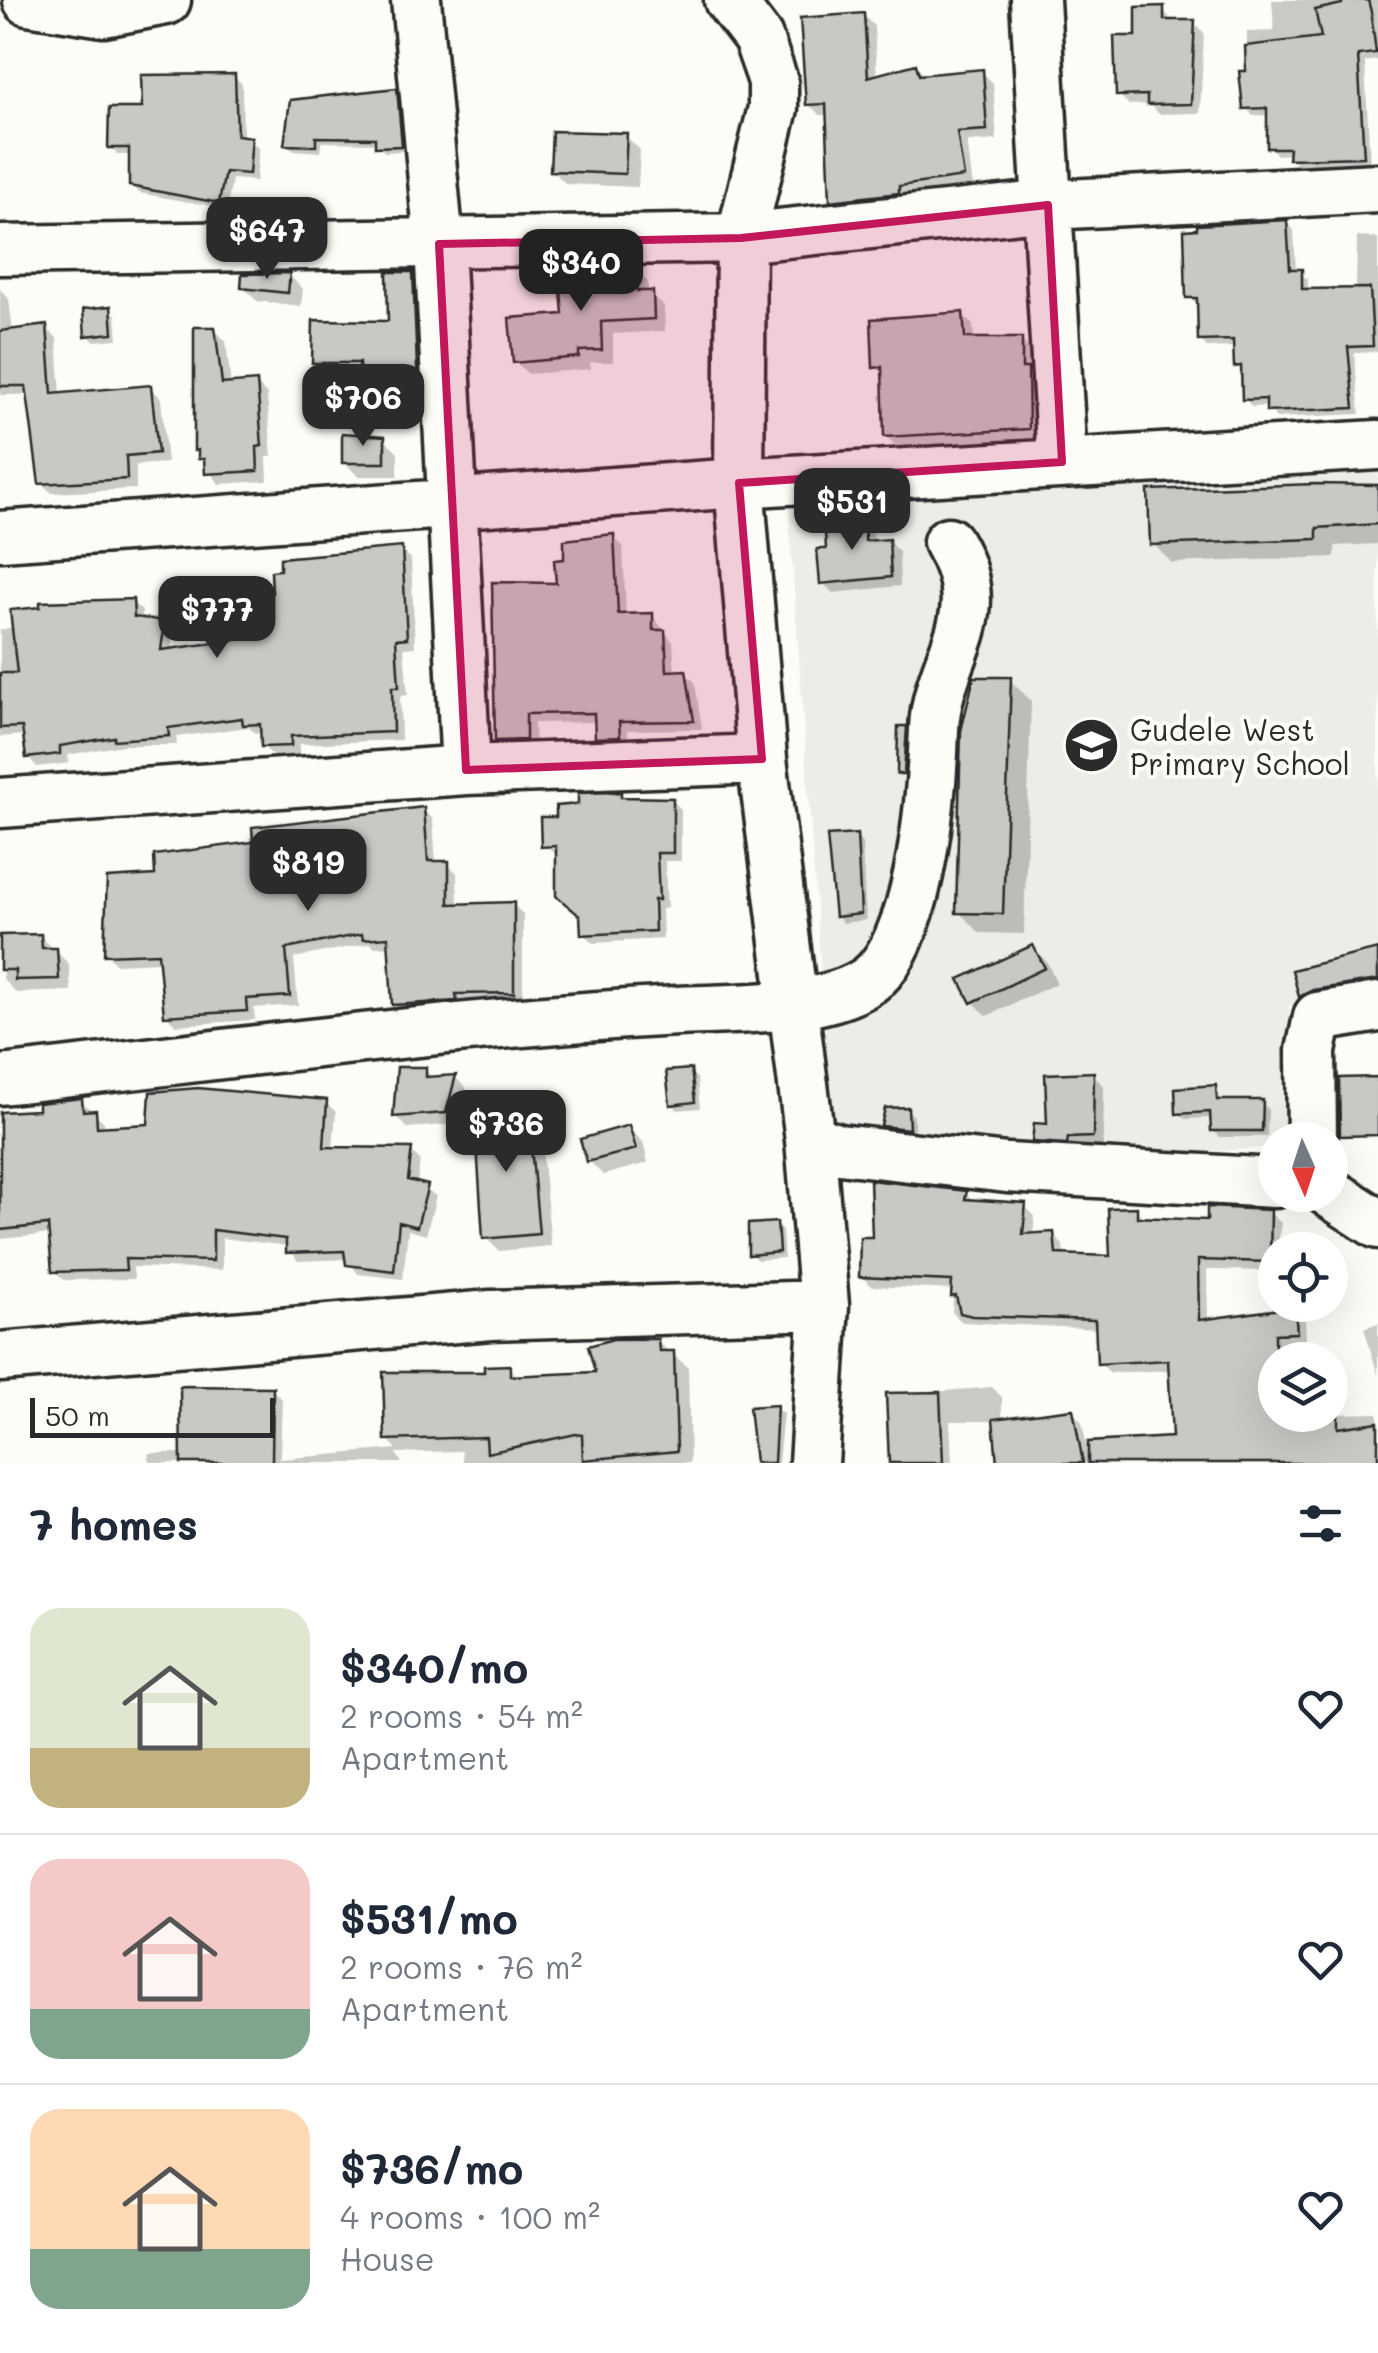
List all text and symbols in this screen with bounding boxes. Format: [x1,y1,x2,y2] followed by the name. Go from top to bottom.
[208,197,326,282] pin: $647
[228,208,306,250] text: $647
[522,229,640,314] pin: $340
[541,240,621,282] text: $340
[304,364,422,449] pin: $706
[324,375,402,417] text: $706
[793,468,911,553] pin: $531
[816,479,888,521] text: $531
[158,576,276,661] pin: $777
[180,587,254,629] text: $777
[1130,709,1350,783] place label: Gudele West Primary School
[1061,716,1121,776] school or university icon: Gudele West Primary School
[249,829,367,914] pin: $819
[271,840,345,882] text: $819
[447,1090,565,1175] pin: $736
[468,1101,544,1143] text: $736
[1258,1122,1348,1212] north arrow
[1258,1122,1348,1432] map controls
[1258,1232,1348,1322] button: locate
[1258,1342,1348,1432] button: layers
[30,1393,275,1438] scale bar
[45,1397,110,1433] text: 50 m
[30,1496,198,1551] text: 7 homes
[1293,1496,1348,1551] icon: filters
[340,1639,528,1694] text: $340/mo
[110,1648,230,1768] icon: home
[1293,1681,1348,1736] icon: heart
[340,1694,583,1736] text: 2 rooms · 54 m²
[340,1736,509,1778] text: Apartment
[340,1890,518,1945] text: $531/mo
[110,1899,230,2019] icon: home
[1293,1932,1348,1987] icon: heart
[340,1945,583,1987] text: 2 rooms · 76 m²
[340,1987,509,2029] text: Apartment
[340,2140,523,2195] text: $736/mo
[110,2149,230,2269] icon: home
[1293,2182,1348,2237] icon: heart
[340,2195,600,2237] text: 4 rooms · 100 m²
[340,2237,435,2279] text: House

